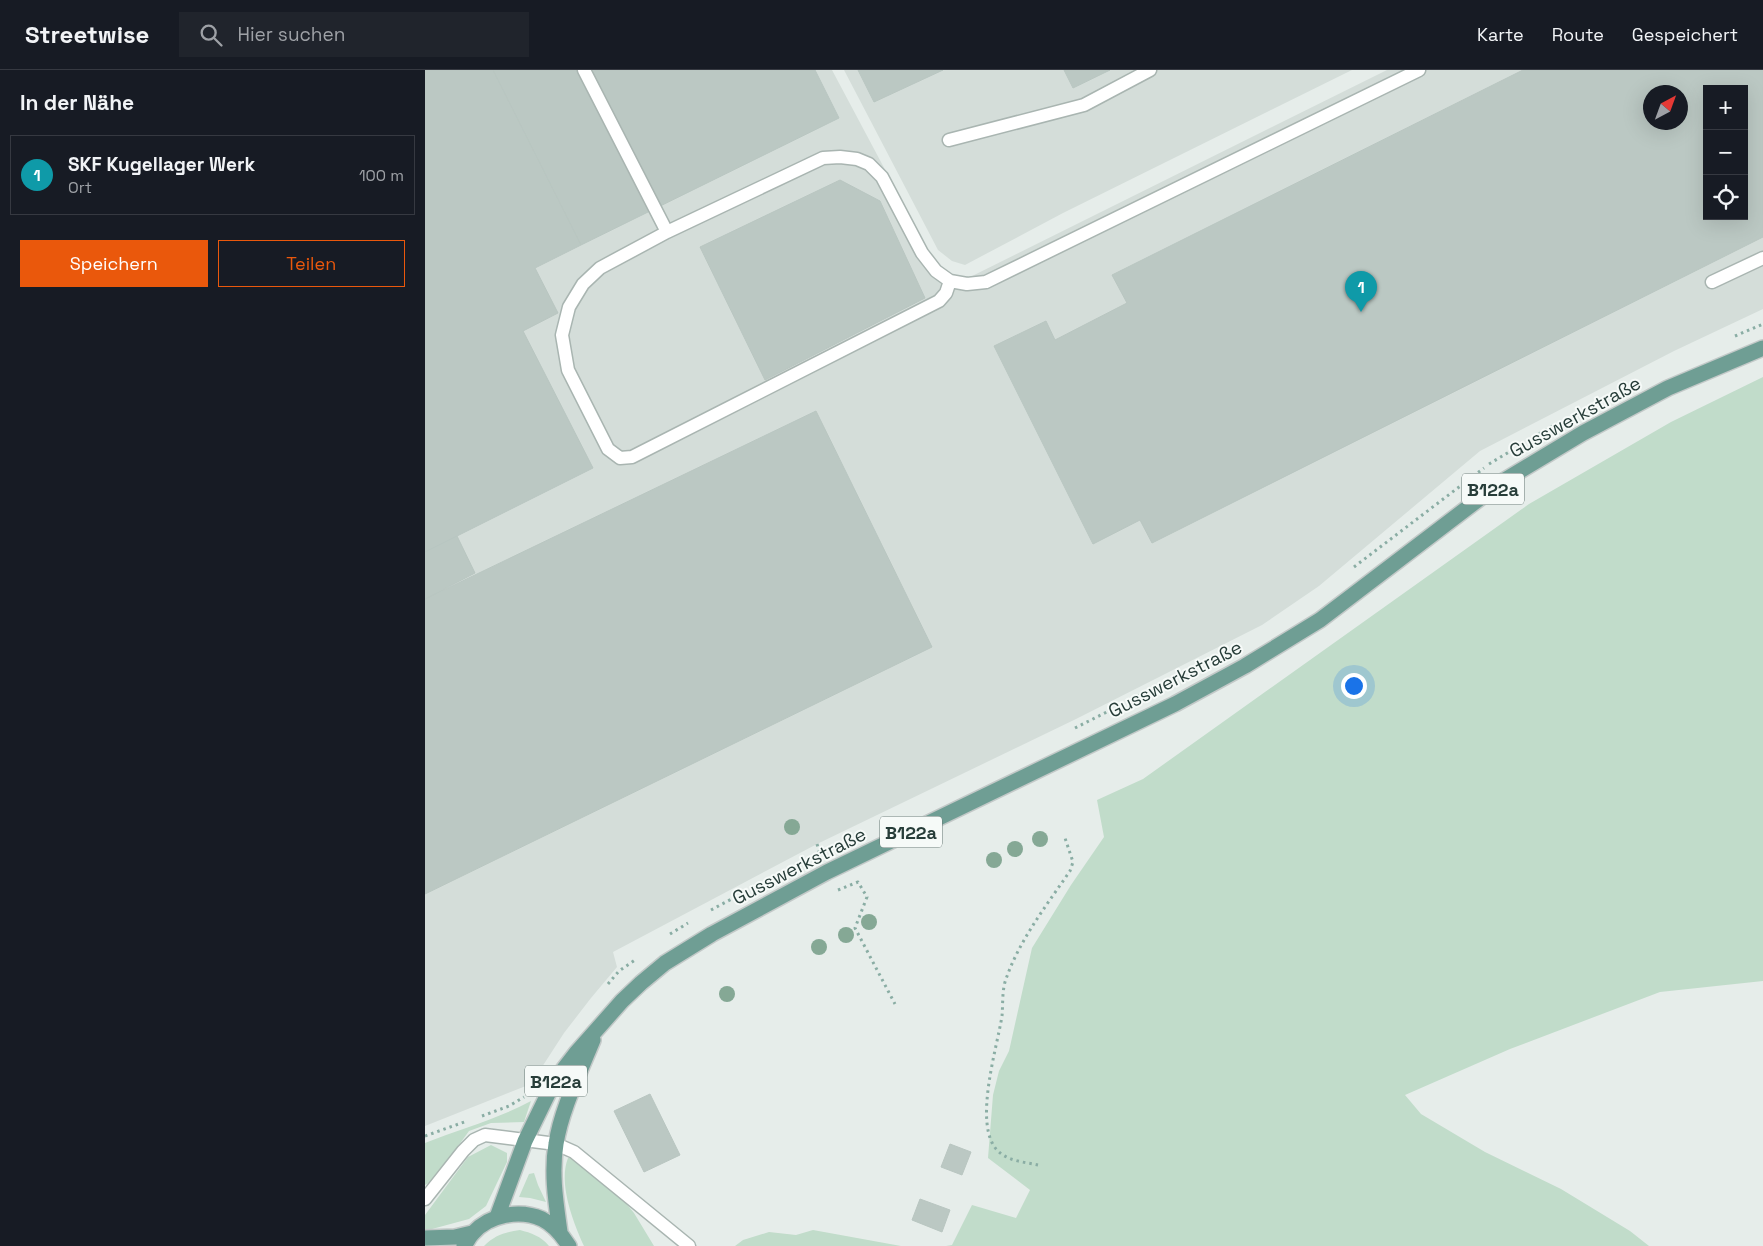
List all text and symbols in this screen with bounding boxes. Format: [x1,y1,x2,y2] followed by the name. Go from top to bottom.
[179,12,529,57] search box
[25,19,149,50] text: Streetwise
[197,21,225,49] icon: search
[237,22,345,47] text: Hier suchen
[1477,23,1524,46] text: Karte
[1552,23,1604,46] text: Route
[1632,23,1738,46] text: Gespeichert
[1643,85,1688,130] north arrow
[1703,85,1748,220] map controls
[1703,85,1748,130] button: +
[20,89,134,116] text: In der Nähe
[1703,130,1748,175] button: −
[68,152,255,177] text: SKF Kugellager Werk
[33,165,41,186] text: 1
[359,165,404,186] text: 100 m
[1703,175,1748,220] button: locate
[68,177,92,198] text: Ort
[20,240,208,287] button: Speichern
[218,240,405,287] button: Teilen
[1345,271,1377,312] pin: 1
[1505,370,1645,464] street label: Gusswerkstraße
[1462,474,1524,504] road number: B122a
[1104,635,1246,723] street label: Gusswerkstraße
[1341,673,1367,699] your location
[880,816,942,848] road number: B122a
[728,822,870,910] street label: Gusswerkstraße
[525,1066,587,1096] road number: B122a

